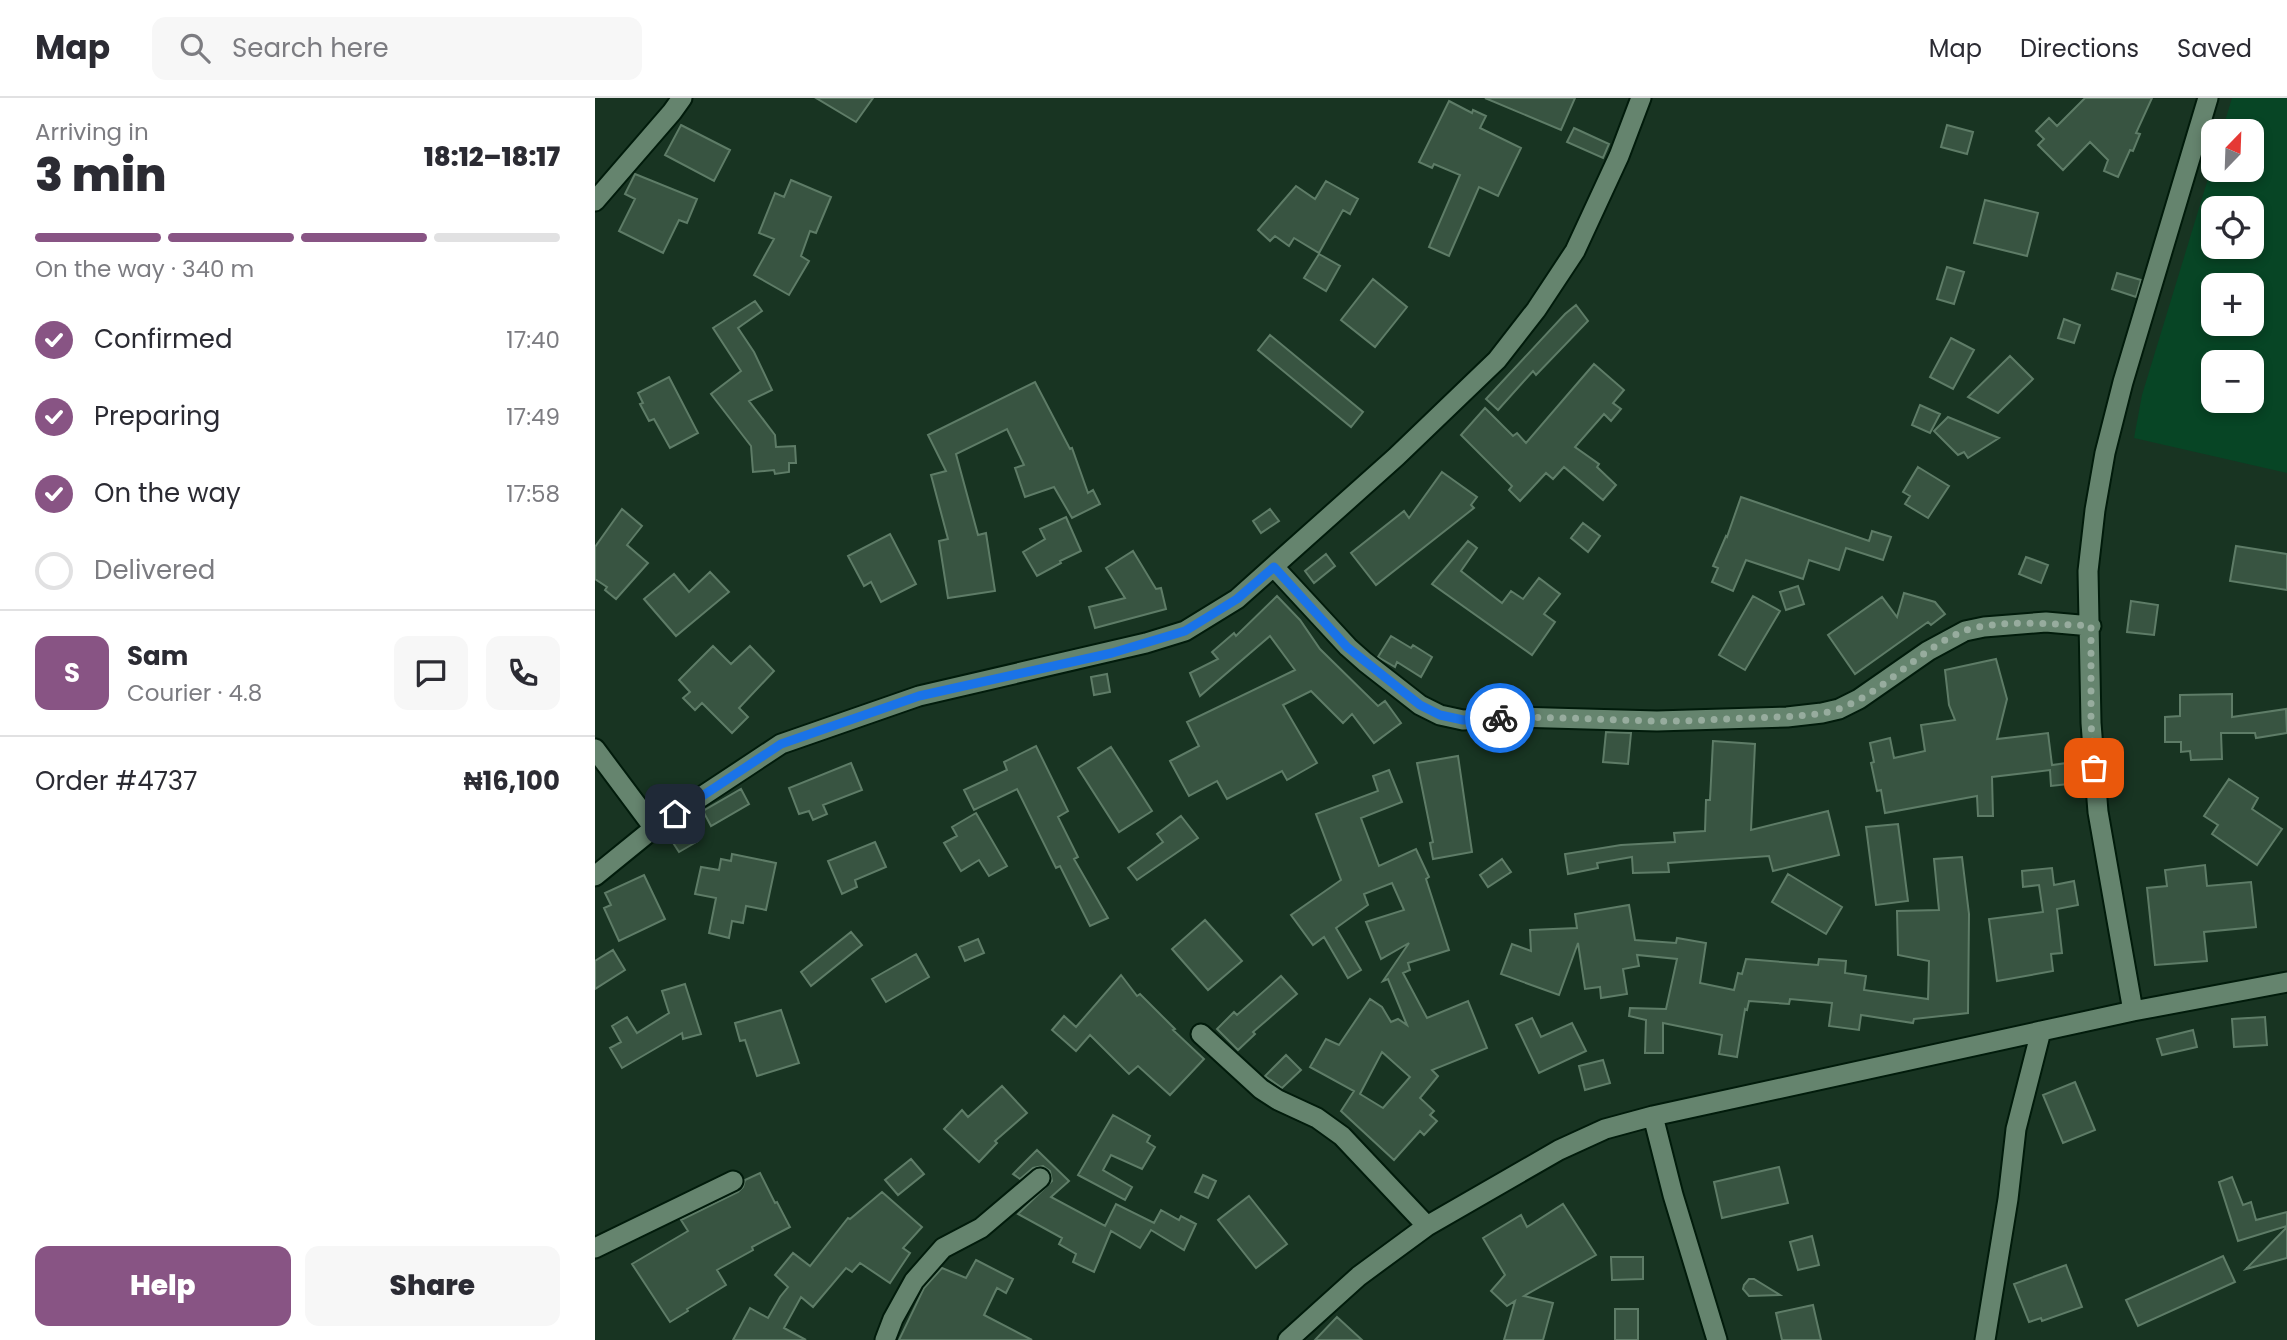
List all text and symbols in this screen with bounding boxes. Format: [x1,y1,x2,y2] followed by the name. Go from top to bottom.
[152,17,642,80] search box
[35,24,110,71] text: Map
[176,29,214,67] icon: search
[232,30,389,66] text: Search here
[1929,32,1982,65] text: Map
[2020,32,2139,65] text: Directions
[2177,32,2252,65] text: Saved
[35,116,149,148] text: Arriving in
[2201,119,2265,182] north arrow
[2201,119,2264,413] map controls
[424,139,560,175] text: 18:12–18:17
[35,143,167,207] text: 3 min
[2201,196,2264,259] button: locate
[35,253,254,285] text: On the way · 340 m
[2201,273,2264,336] button: +
[35,321,73,359] icon: check
[94,321,232,357] text: Confirmed
[506,324,560,356] text: 17:40
[2201,350,2264,413] button: −
[35,398,73,436] icon: check
[94,398,220,434] text: Preparing
[506,401,560,433] text: 17:49
[35,475,73,513] icon: check
[94,475,241,511] text: On the way
[506,478,560,510] text: 17:58
[94,552,215,588] text: Delivered
[394,636,468,710] button: chat
[486,636,560,710] button: phone
[127,638,188,674] text: Sam
[64,655,80,691] text: S
[127,677,262,709] text: Courier · 4.8
[1465,683,1535,753] courier
[1481,699,1519,737] icon: bike
[2064,738,2124,798] pin
[2075,749,2113,787] icon: bag
[35,763,197,799] text: Order #4737
[464,763,560,799] text: ₦16,100
[645,784,705,844] pin
[656,795,694,833] icon: home
[35,1246,291,1326] button: Help
[305,1246,560,1326] button: Share

